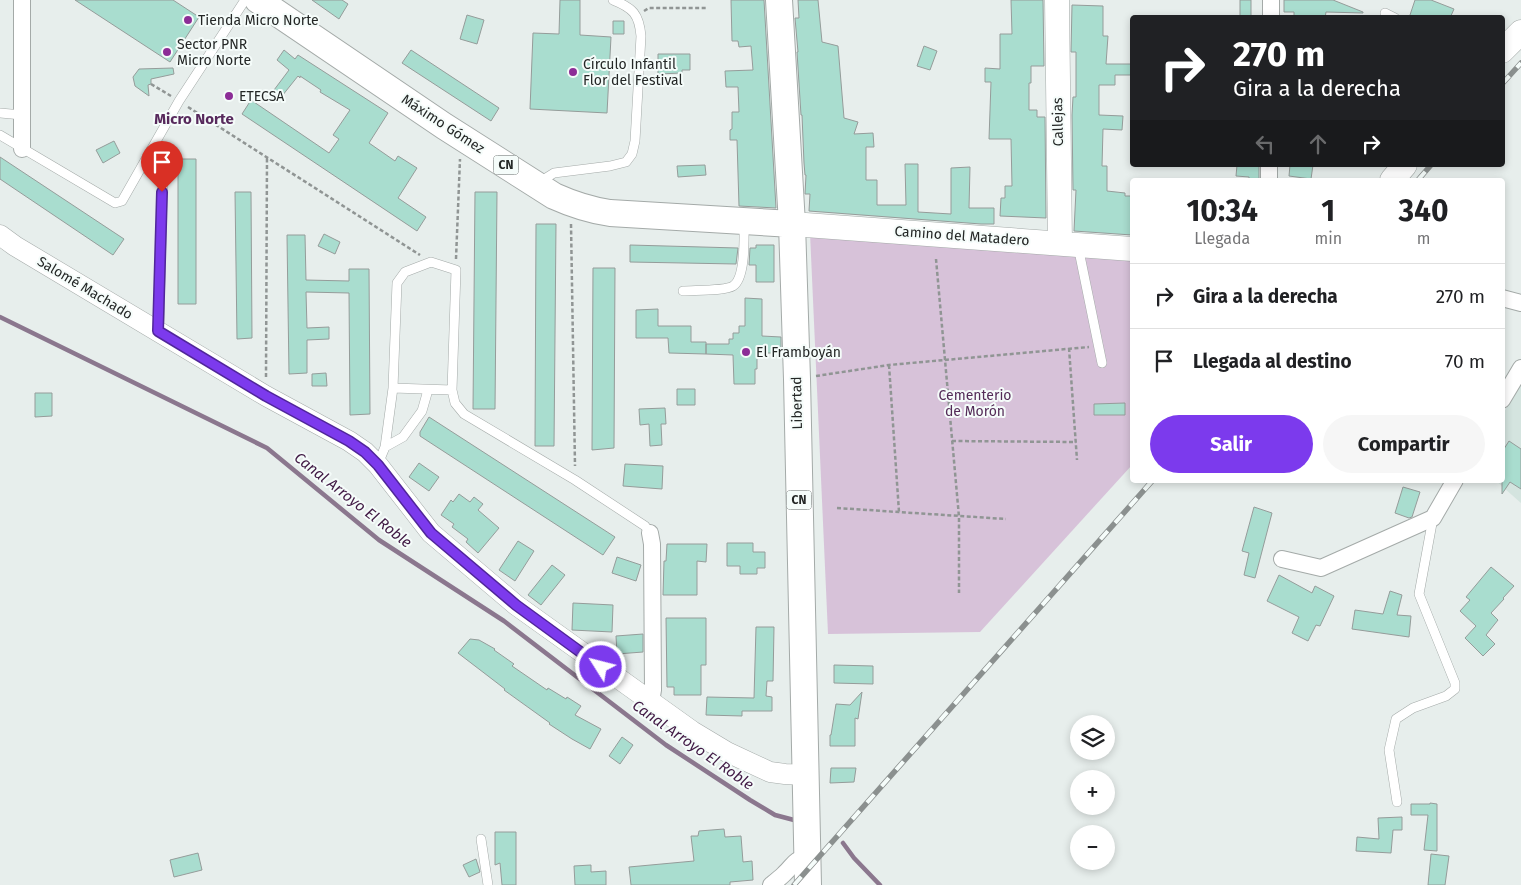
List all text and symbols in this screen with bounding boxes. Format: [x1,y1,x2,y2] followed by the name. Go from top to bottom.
[198,12,319,29] place label: Tienda Micro Norte
[182,14,194,26] marker: Tienda Micro Norte
[1233,33,1325,75] text: 270 m
[1150,35,1215,100] icon: right
[177,36,251,69] place label: Sector PNR Micro Norte
[161,46,173,58] marker: Sector PNR Micro Norte
[583,56,683,89] place label: Círculo Infantil Flor del Festival
[567,66,579,78] marker: Círculo Infantil Flor del Festival
[1233,75,1401,102] text: Gira a la derecha
[239,88,284,105] place label: ETECSA
[223,90,235,102] marker: ETECSA
[398,91,488,157] street label: Máximo Gómez
[1049,97,1067,147] street label: Callejas
[154,110,234,128] district label: Micro Norte
[1251,130,1279,158] icon: left
[1304,130,1332,158] icon: ahead
[1357,130,1385,158] icon: right
[141,141,183,192] pin
[148,148,176,176] icon: arrive
[494,156,518,174] road number: CN
[1186,193,1258,229] text: 10:34
[1321,193,1335,229] text: 1
[1399,193,1449,229] text: 340
[894,223,1030,249] street label: Camino del Matadero
[1194,229,1250,248] text: Llegada
[1314,229,1342,248] text: min
[1417,229,1430,248] text: m
[34,253,136,323] street label: Salomé Machado
[1150,282,1178,310] icon: right
[1193,285,1338,308] text: Gira a la derecha
[1436,285,1485,308] text: 270 m
[756,344,841,361] place label: El Framboyán
[740,346,752,358] marker: El Framboyán
[1150,347,1178,375] icon: arrive
[1193,350,1352,373] text: Llegada al destino
[1445,350,1485,373] text: 70 m
[788,376,806,430] street label: Libertad
[938,387,1012,420] park label: Cementerio de Morón
[1150,415,1313,473] button: Salir
[1323,415,1485,473] button: Compartir
[291,449,415,552] water label: Canal Arroyo El Roble
[786,490,812,510] road number: CN
[574,640,626,692] position arrow
[629,696,757,794] water label: Canal Arroyo El Roble
[1070,715,1115,870] map controls
[1070,715,1115,760] button: layers
[1070,770,1115,815] button: +
[1070,825,1115,870] button: −

